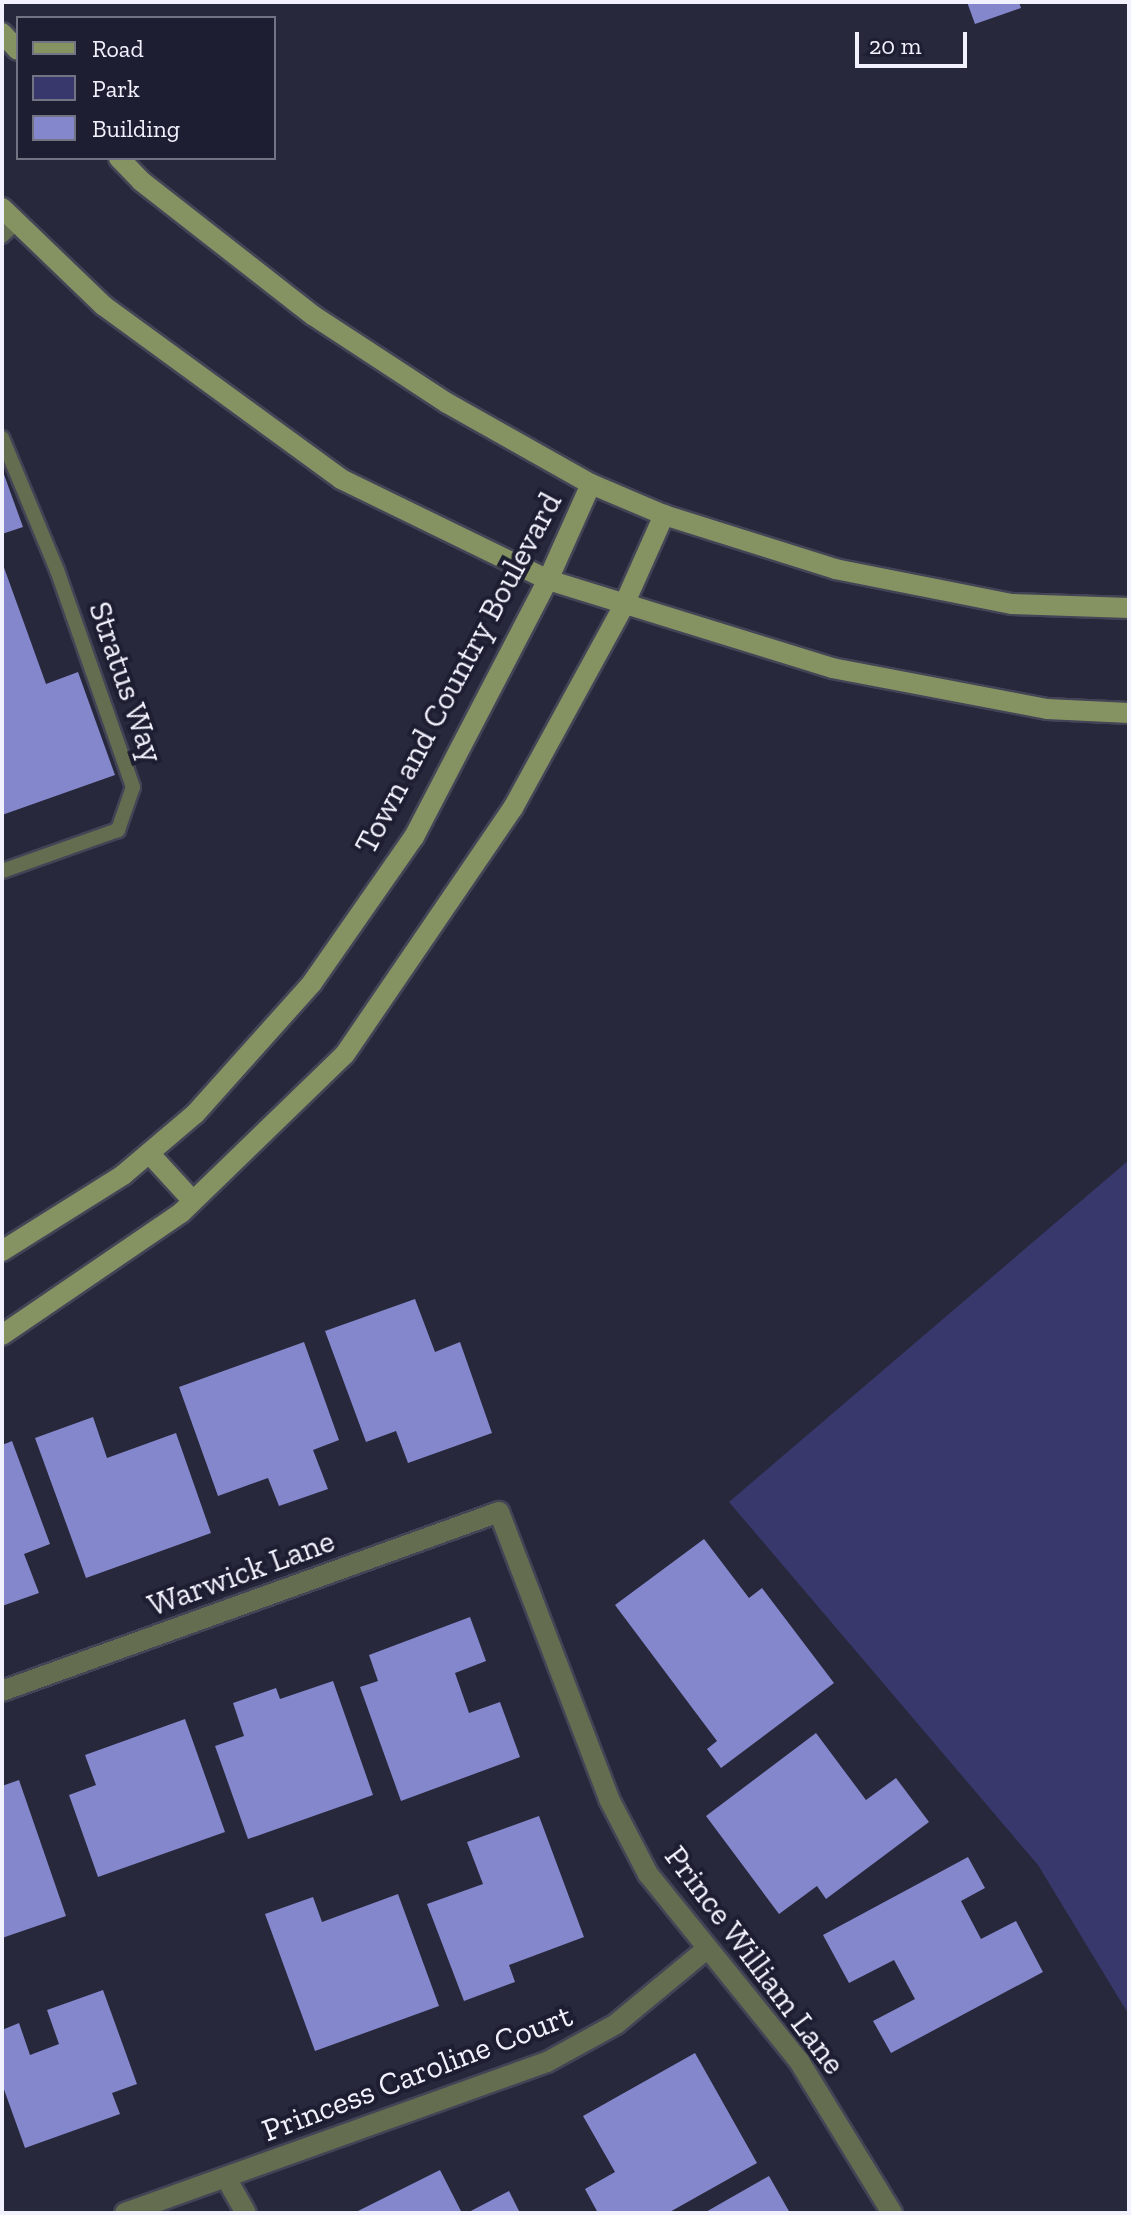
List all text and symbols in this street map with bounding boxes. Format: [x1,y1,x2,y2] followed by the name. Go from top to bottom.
[16,16,276,160] legend
[859,16,971,66] scale bar
[869,31,921,60] text: 20 m
[92,34,144,63] text: Road
[92,74,140,103] text: Park
[92,114,180,143] text: Building
[346,485,570,861] street label: Town and Country Boulevard
[80,596,172,768] street label: Stratus Way
[142,1521,340,1625] street label: Warwick Lane
[656,1838,854,2082] street label: Prince William Lane
[257,1996,577,2150] street label: Princess Caroline Court

